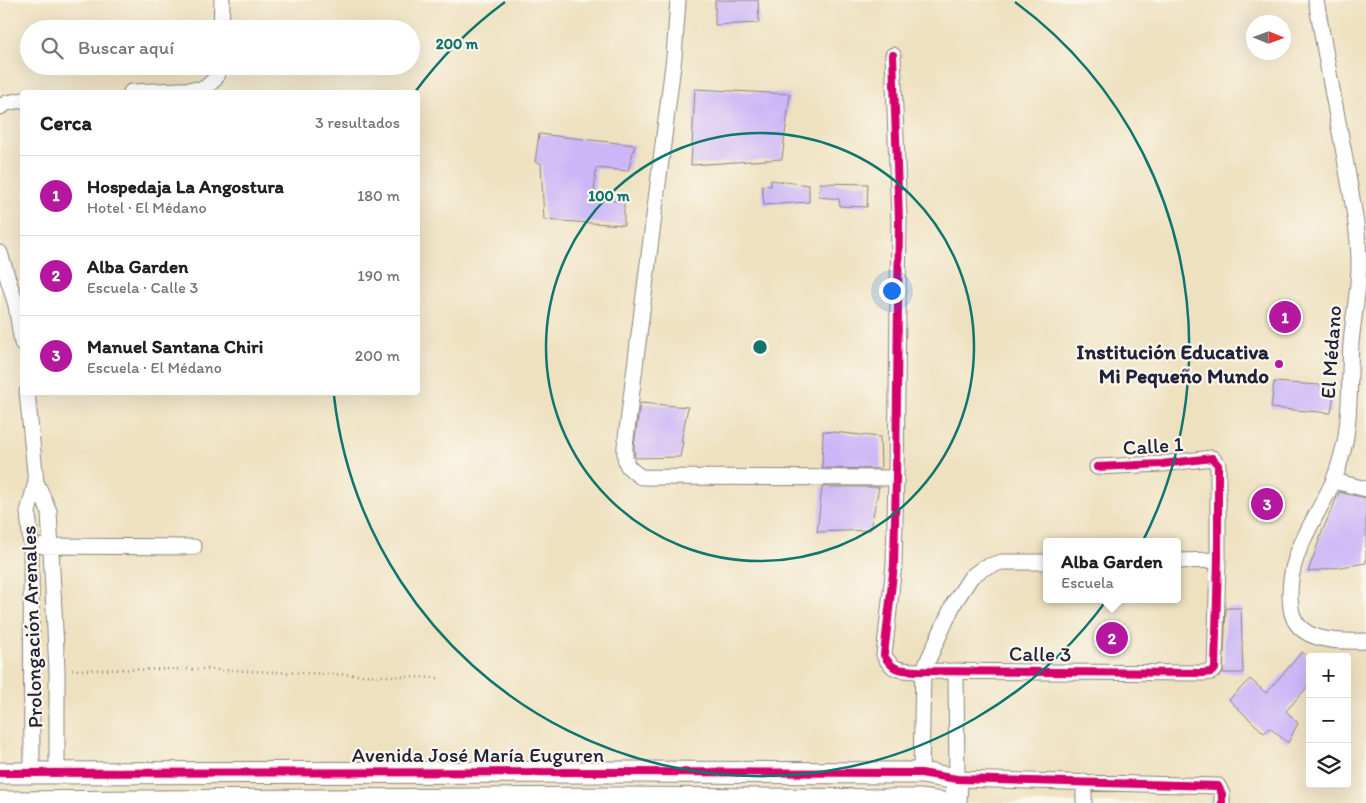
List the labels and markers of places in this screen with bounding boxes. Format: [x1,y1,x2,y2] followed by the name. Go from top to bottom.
[1269,298,1301,336] pin: 1
[751,338,769,356] centre of rings
[1077,339,1270,389] place label: Institución Educativa Mi Pequeño Mundo
[1273,358,1285,370] marker: Institución Educativa Mi Pequeño Mundo
[1251,485,1283,523] pin: 3
[1096,619,1128,657] pin: 2

